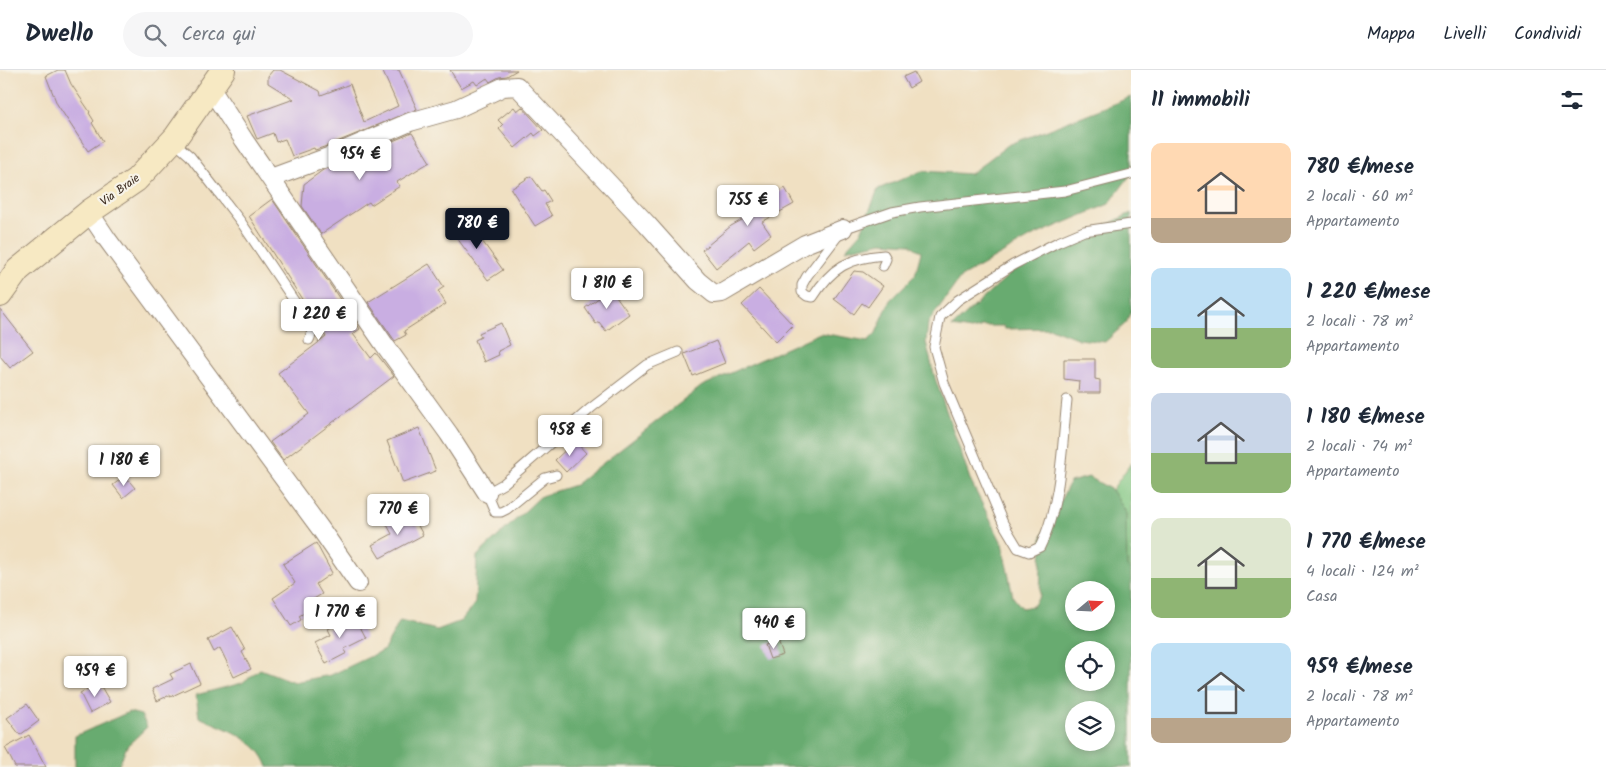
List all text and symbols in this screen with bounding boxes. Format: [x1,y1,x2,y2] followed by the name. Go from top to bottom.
[123,12,473,57] search box
[25,15,93,54] text: Dwello
[181,20,255,50] text: Cerca qui
[1367,20,1415,49] text: Mappa
[1443,20,1486,49] text: Livelli
[1514,20,1581,49] text: Condividi
[141,21,169,49] icon: search
[1151,84,1250,117] text: 11 immobili
[1558,86,1586,114] icon: filters
[325,138,395,181] pin: 954 €
[339,142,381,167] text: 954 €
[1306,151,1414,184] text: 780 €/mese
[1191,163,1251,223] icon: home
[96,169,144,211] street label: Via Braie
[713,184,783,227] pin: 755 €
[1306,184,1413,209] text: 2 locali · 60 m²
[728,188,768,213] text: 755 €
[442,208,512,250] pin: 780 €
[1306,209,1399,234] text: Appartamento
[456,211,498,236] text: 780 €
[561,268,653,310] pin: 1 810 €
[582,271,632,296] text: 1 810 €
[1306,276,1431,309] text: 1 220 €/mese
[1191,288,1251,348] icon: home
[273,298,365,341] pin: 1 220 €
[292,302,346,327] text: 1 220 €
[1306,309,1413,334] text: 2 locali · 78 m²
[1306,334,1399,359] text: Appartamento
[1306,401,1425,434] text: 1 180 €/mese
[1191,413,1251,473] icon: home
[535,414,605,457] pin: 958 €
[549,418,591,443] text: 958 €
[1306,434,1412,459] text: 2 locali · 74 m²
[78,444,170,487] pin: 1 180 €
[99,448,149,473] text: 1 180 €
[1306,459,1399,484] text: Appartamento
[363,494,433,536] pin: 770 €
[378,497,418,522] text: 770 €
[1306,526,1426,559] text: 1 770 €/mese
[1191,538,1251,598] icon: home
[1306,559,1419,584] text: 4 locali · 124 m²
[1065,581,1115,631] north arrow
[1065,581,1115,751] map controls
[1306,584,1337,609] text: Casa
[294,596,386,639] pin: 1 770 €
[315,600,365,625] text: 1 770 €
[739,608,809,650] pin: 940 €
[753,611,795,636] text: 940 €
[1065,641,1115,691] button: locate
[1306,651,1413,684] text: 959 €/mese
[60,656,130,698] pin: 959 €
[75,659,115,684] text: 959 €
[1191,663,1251,723] icon: home
[1306,684,1413,709] text: 2 locali · 78 m²
[1065,701,1115,751] button: layers
[1306,709,1399,734] text: Appartamento

